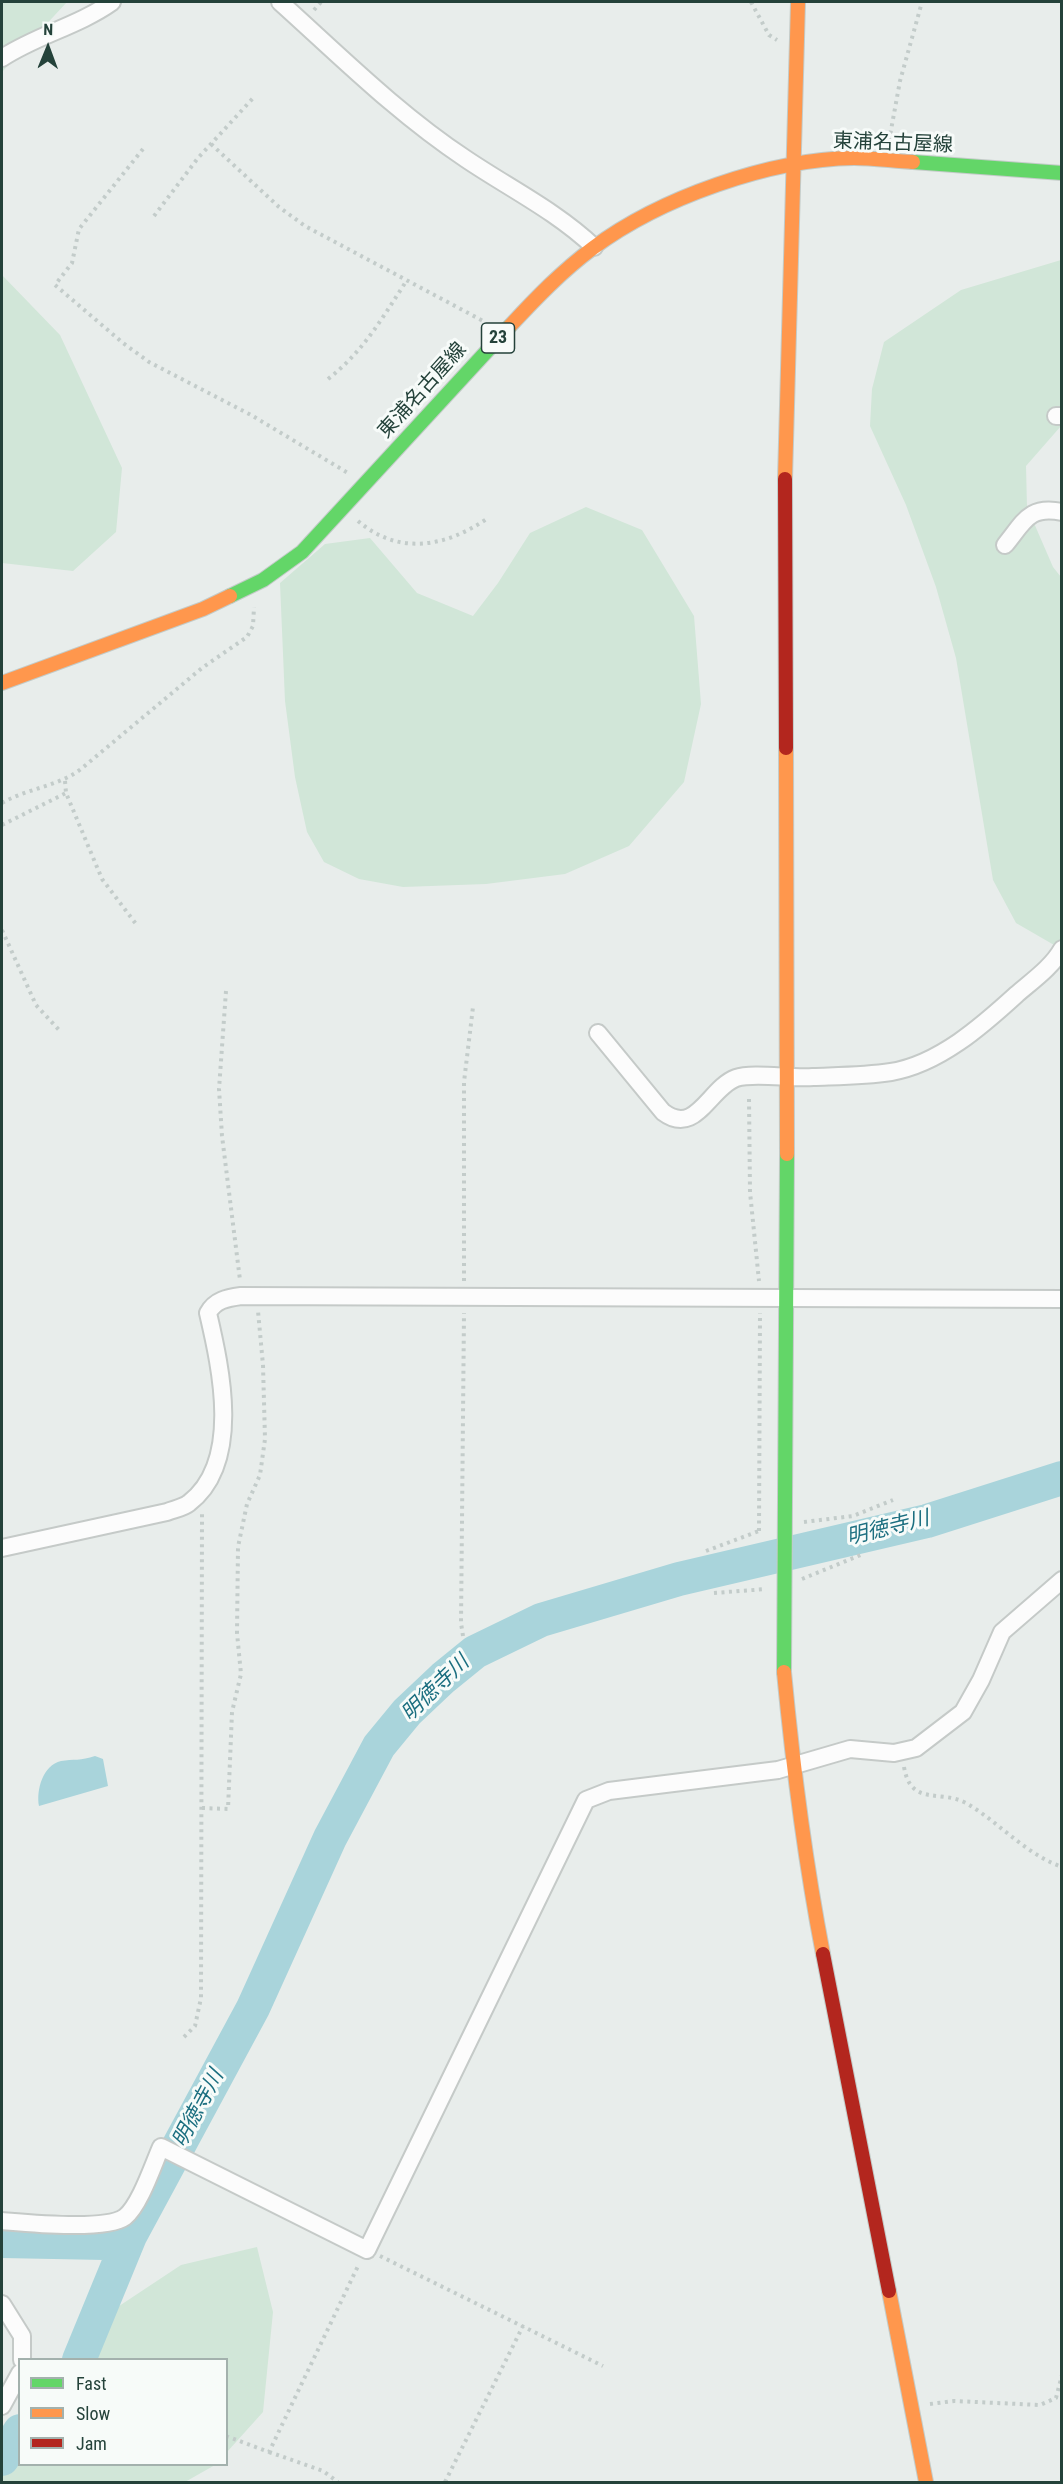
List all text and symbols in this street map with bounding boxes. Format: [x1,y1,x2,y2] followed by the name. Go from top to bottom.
[18,18,78,78] north arrow
[43,20,53,39] text: N
[833,130,953,158] street label: 東浦名古屋線
[482,323,514,353] road number: 23
[374,338,472,444] street label: 東浦名古屋線
[844,1507,932,1551] water label: 明徳寺川
[397,1651,475,1727] water label: 明徳寺川
[168,2066,230,2152] water label: 明徳寺川
[18,2358,228,2466] legend
[76,2373,107,2394] text: Fast
[76,2403,110,2424] text: Slow
[76,2433,107,2454] text: Jam

